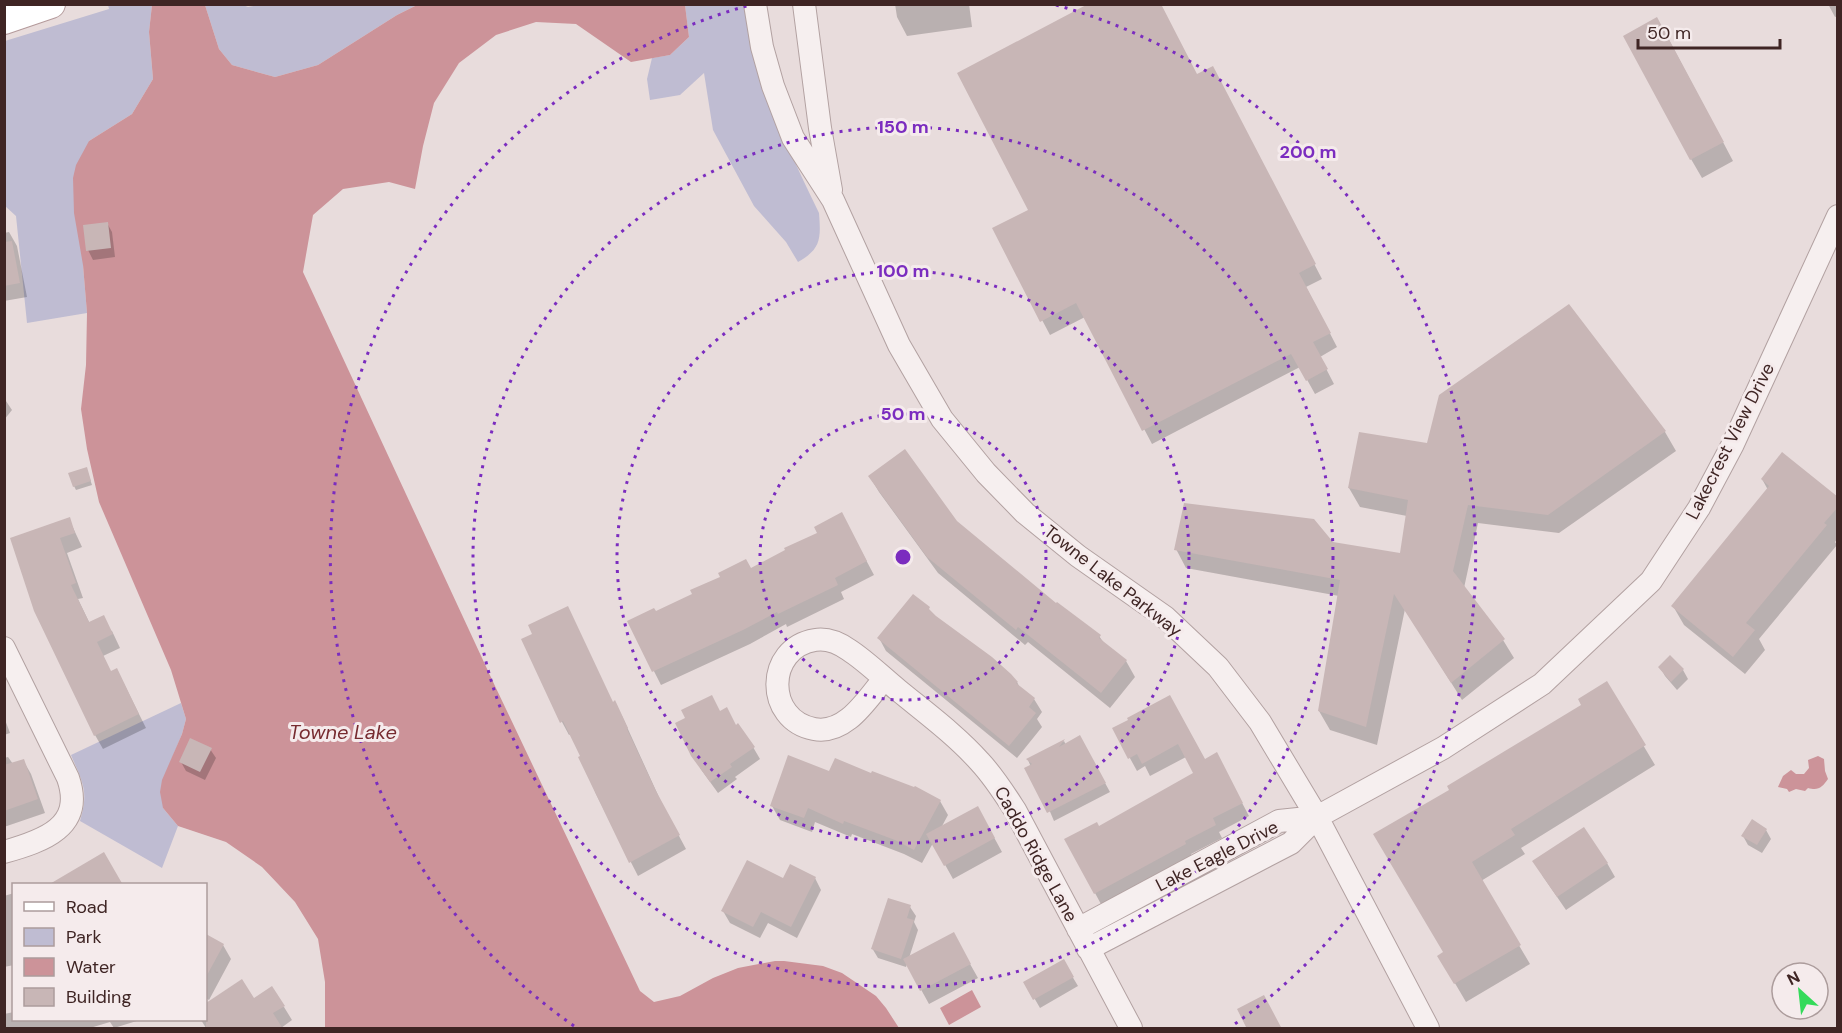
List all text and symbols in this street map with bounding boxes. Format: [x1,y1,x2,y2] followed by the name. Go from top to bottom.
[1638,12,1780,50] scale bar
[1647,21,1691,45] text: 50 m
[877,115,929,139] text: 150 m
[1280,140,1336,164] text: 200 m
[876,259,930,283] text: 100 m
[1680,359,1780,523] street label: Lakecrest View Drive
[880,402,926,426] text: 50 m
[1039,519,1187,643] street label: Towne Lake Parkway
[893,547,913,567] centre of rings
[289,719,397,745] water label: Towne Lake
[989,782,1083,926] street label: Caddo Ridge Lane
[1152,815,1282,897] street label: Lake Eagle Drive
[12,883,207,1021] legend
[66,895,108,919] text: Road
[66,925,102,949] text: Park
[66,955,116,979] text: Water
[1770,961,1830,1021] north arrow
[1783,966,1803,990] text: N
[66,985,131,1009] text: Building

